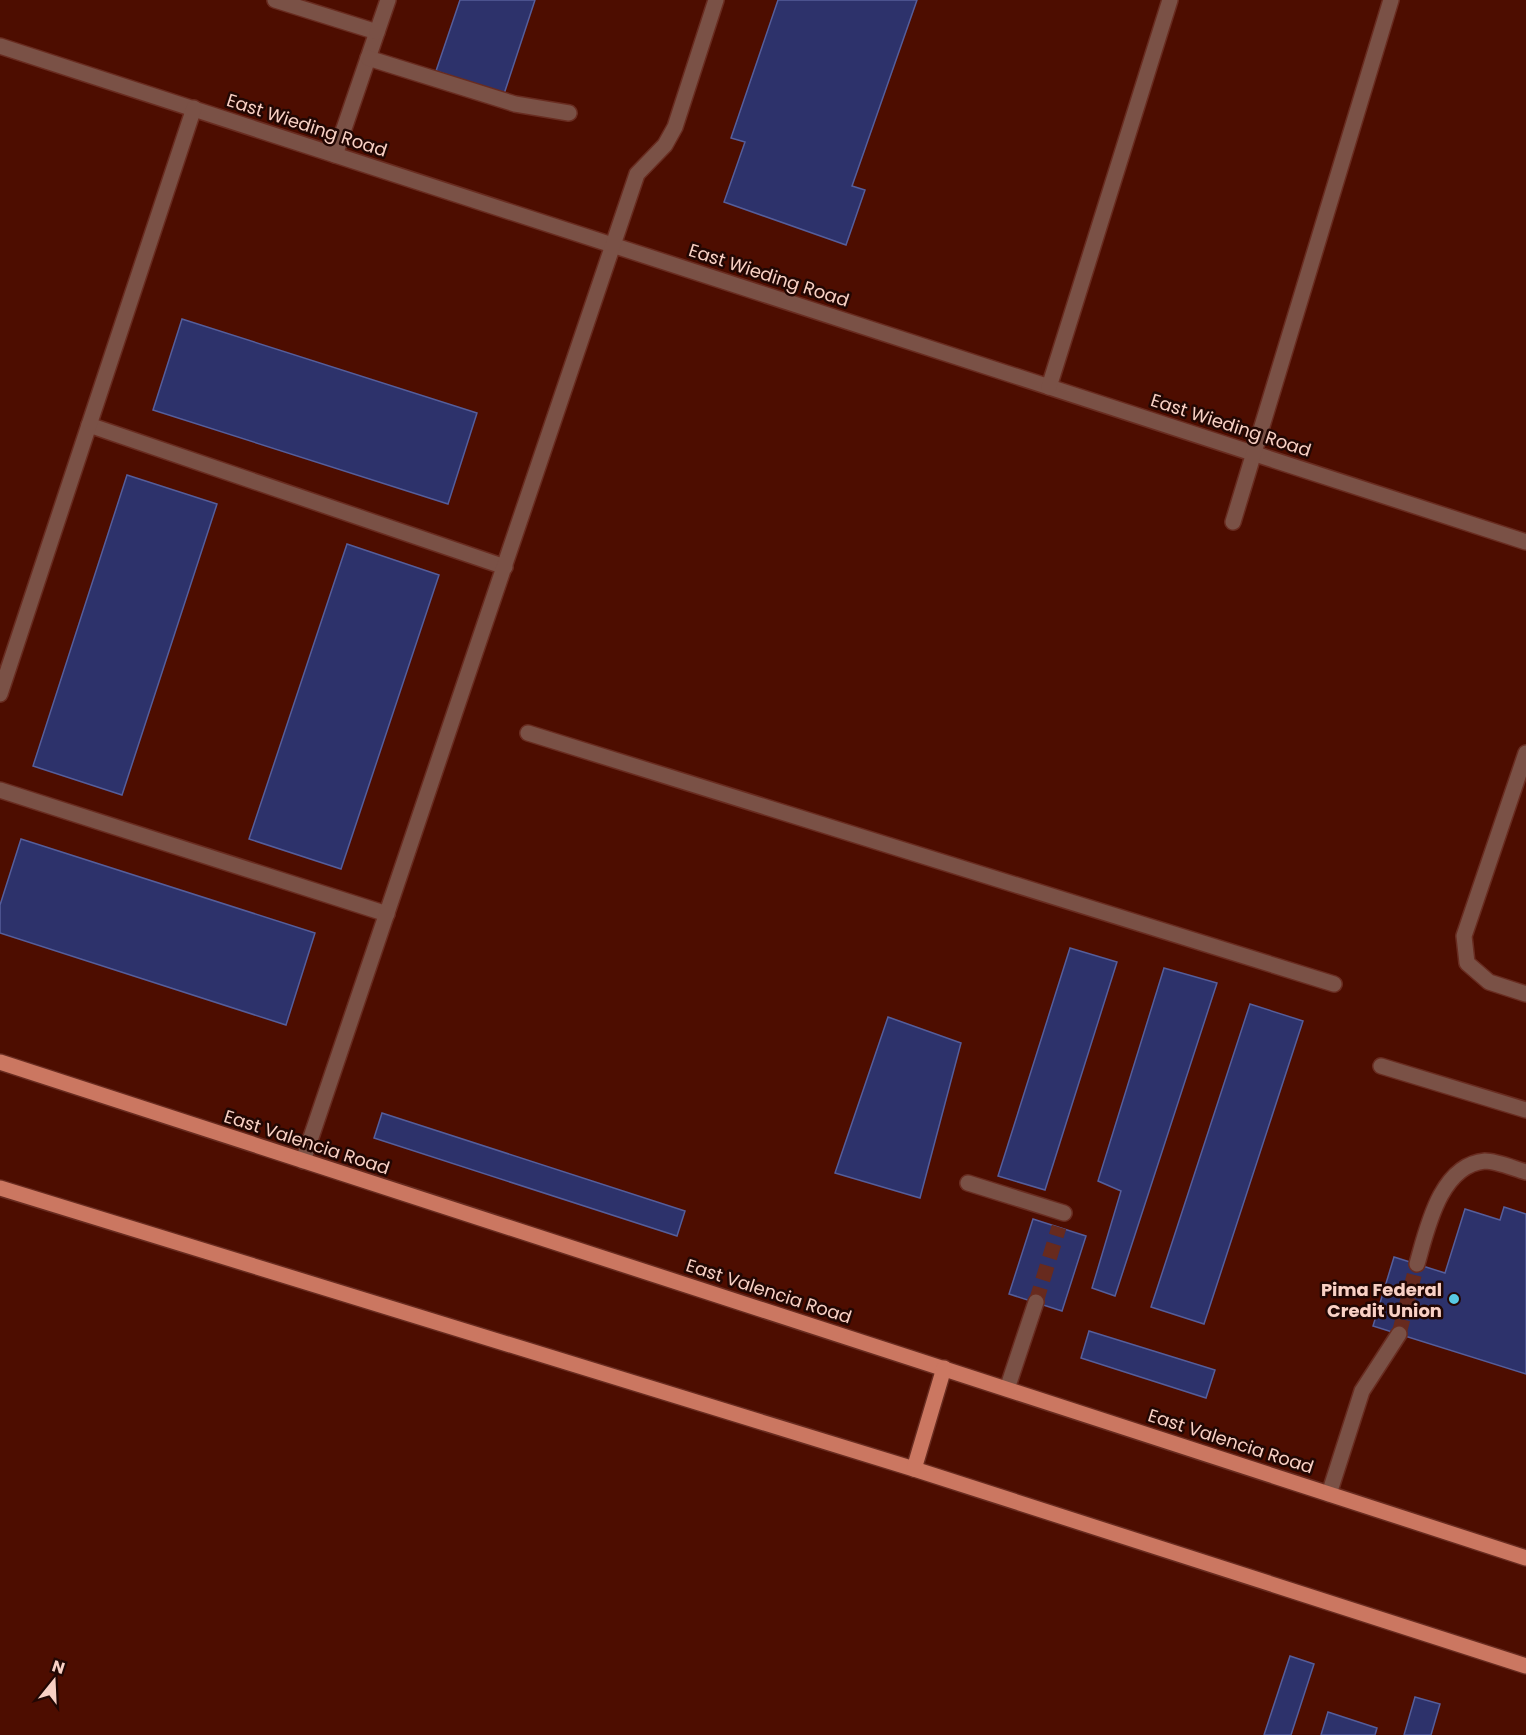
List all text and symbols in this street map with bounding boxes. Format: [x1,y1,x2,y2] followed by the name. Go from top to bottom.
[224,87,390,163] street label: East Wieding Road
[686,237,852,313] street label: East Wieding Road
[1148,387,1314,463] street label: East Wieding Road
[221,1103,393,1181] street label: East Valencia Road
[683,1252,855,1330] street label: East Valencia Road
[1321,1277,1442,1323] place label: Pima Federal Credit Union
[1447,1292,1461,1306] marker: Pima Federal Credit Union
[1145,1402,1317,1480] street label: East Valencia Road
[24,1651,84,1711] north arrow
[49,1654,68,1680] text: N

